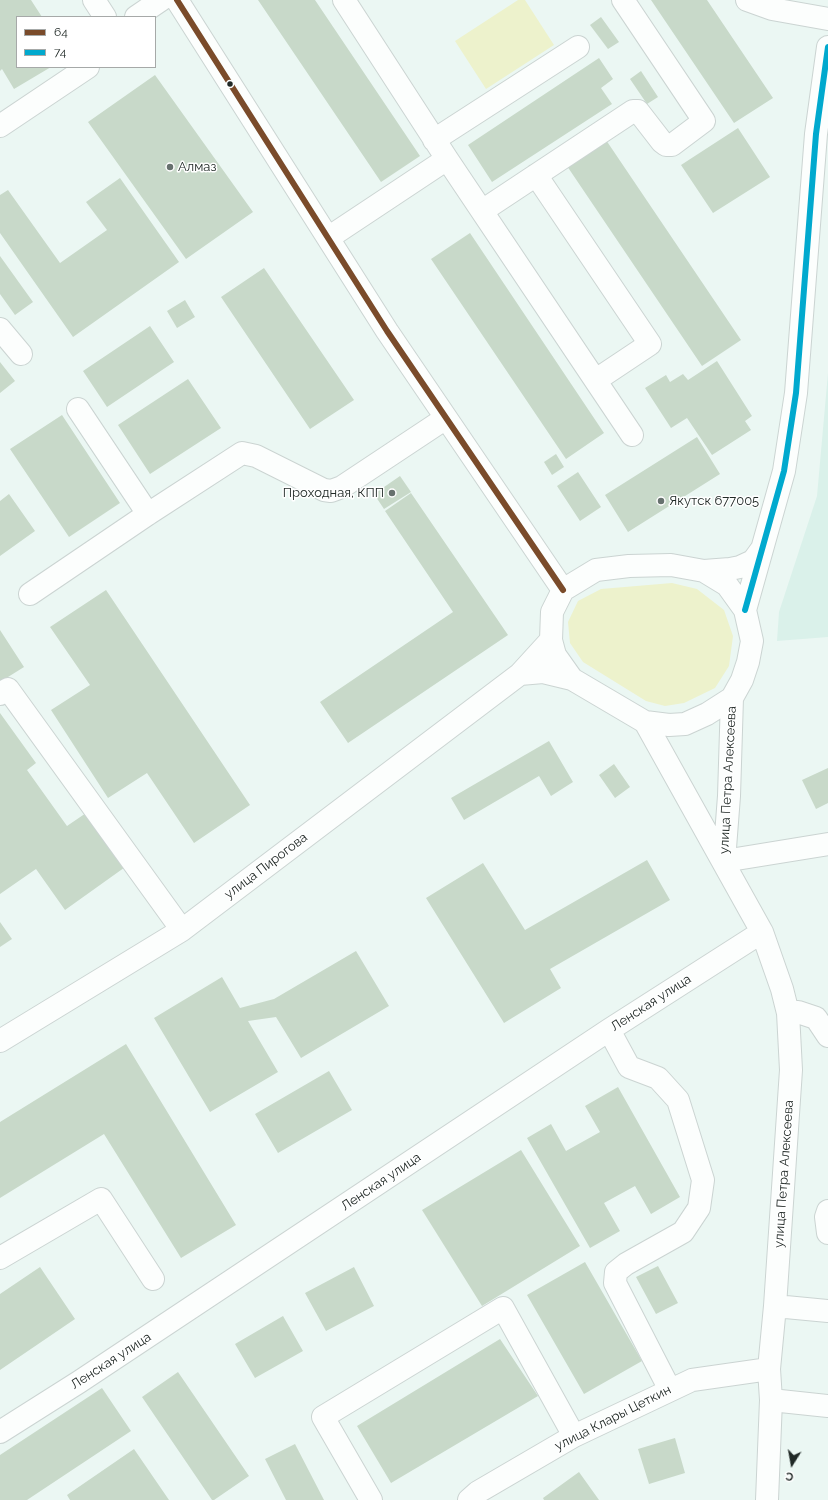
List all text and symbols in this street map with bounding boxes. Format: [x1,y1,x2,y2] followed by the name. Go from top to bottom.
[16,16,156,68] legend
[54,25,68,39] text: 64
[54,45,66,59] text: 74
[225,79,235,89] unlabelled marker
[178,159,216,175] place label: Алмаз
[165,162,175,172] marker: Алмаз
[283,485,384,501] place label: Проходная, КПП
[387,488,397,498] marker: Проходная, КПП
[669,493,759,509] place label: Якутск 677005
[656,496,666,506] marker: Якутск 677005
[716,706,740,854] street label: улица Петра Алексеева
[221,830,311,902] street label: улица Пирогова
[608,971,694,1035] street label: Ленская улица
[771,1100,797,1248] street label: улица Петра Алексеева
[338,1150,424,1214] street label: Ленская улица
[68,1329,154,1393] street label: Ленская улица
[552,1382,674,1454] street label: улица Клары Цеткин
[772,1444,812,1484] north arrow
[785,1469,795,1483] text: С

